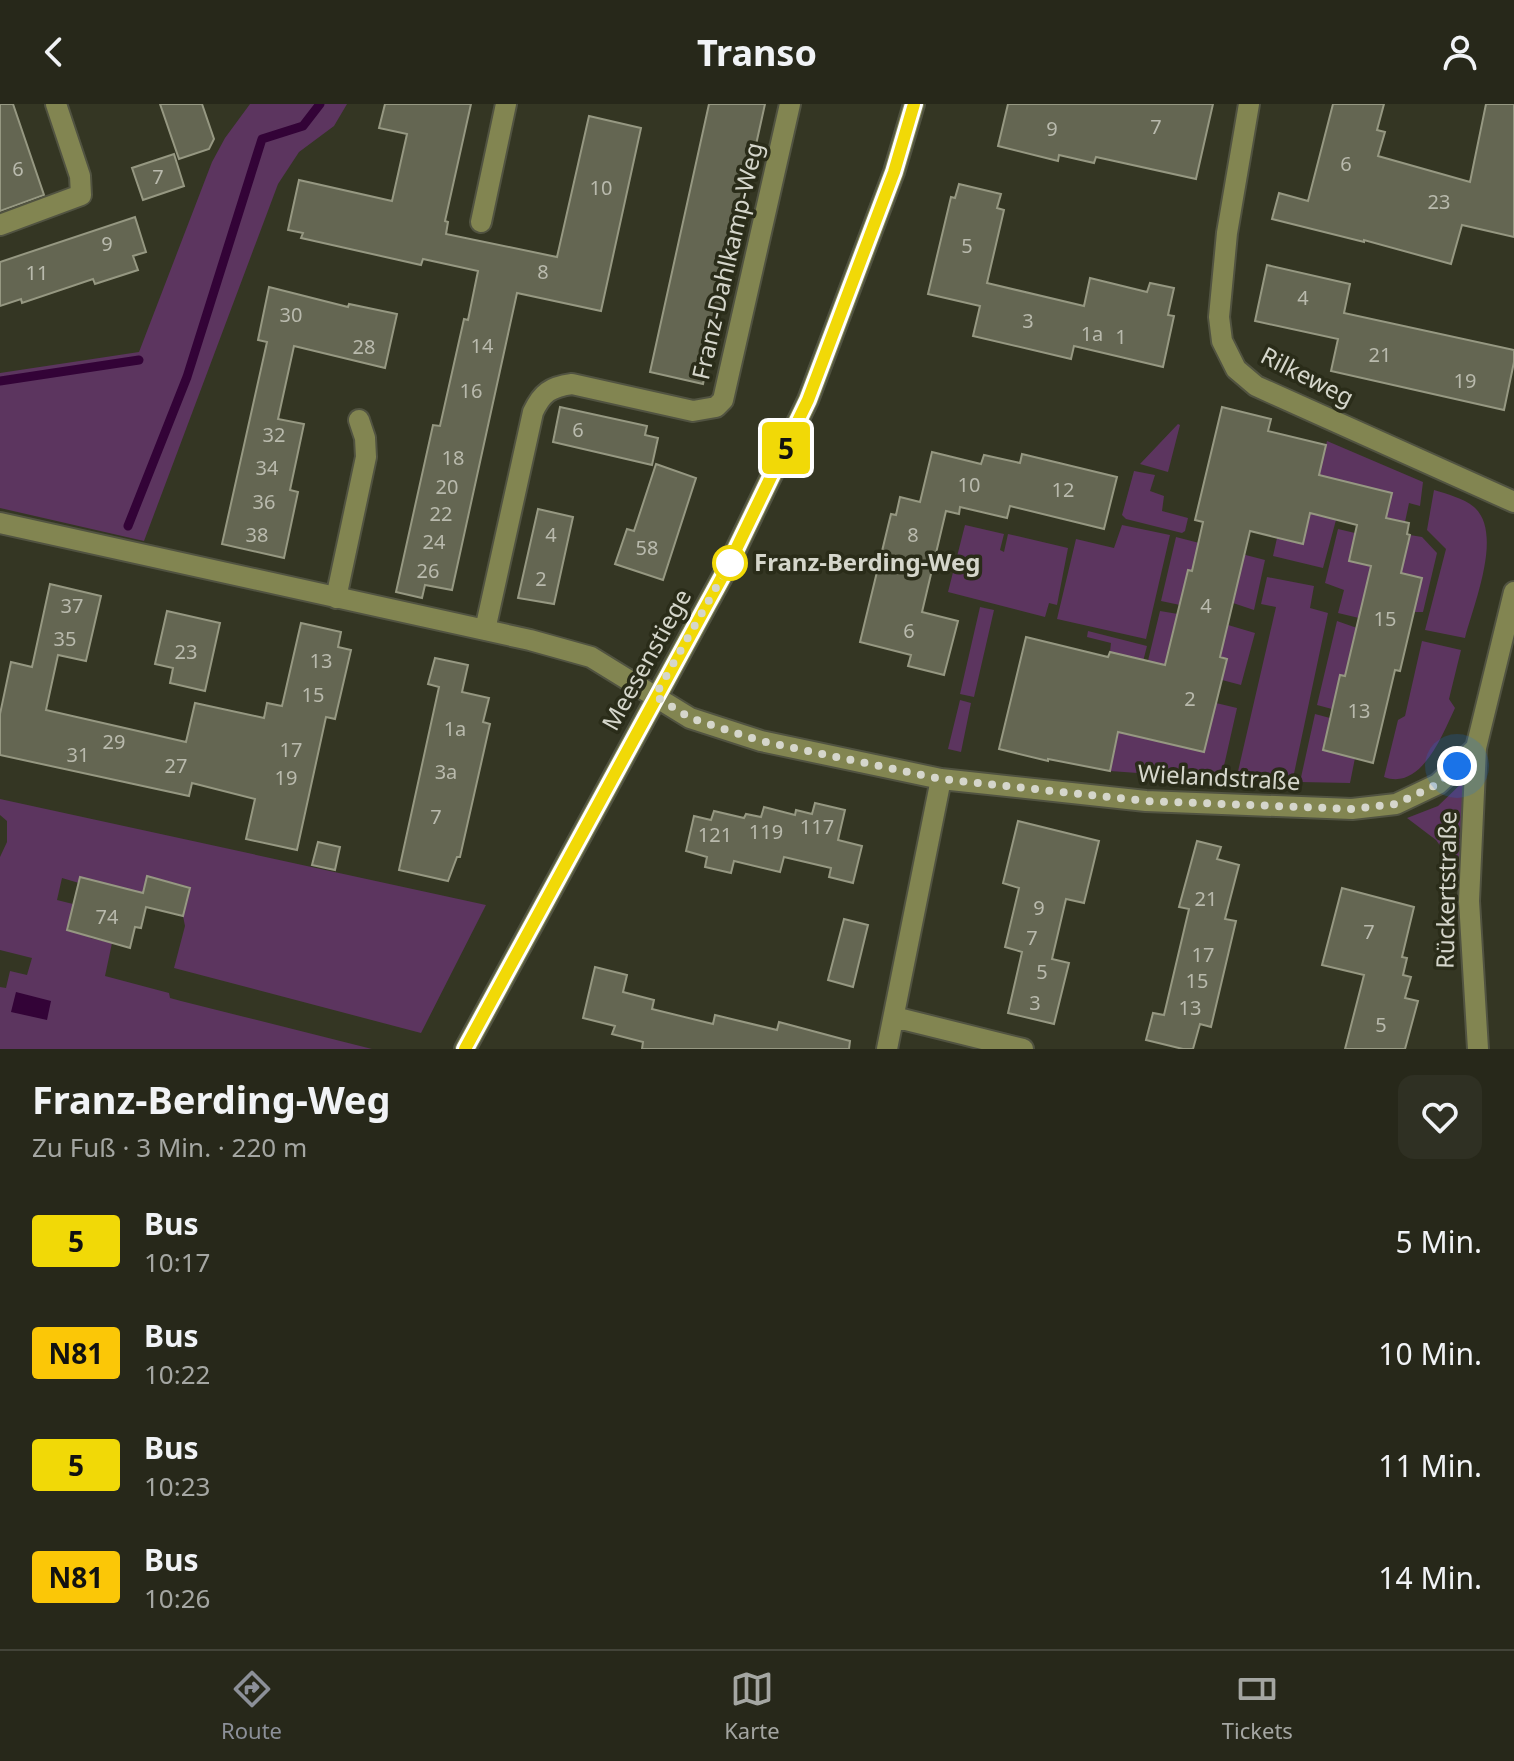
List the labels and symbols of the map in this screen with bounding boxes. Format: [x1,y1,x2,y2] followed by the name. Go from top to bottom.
[1150,113,1162,140] house number: 7
[1046,115,1058,142] house number: 9
[683,139,770,383] street label: Franz-Dahlkamp-Weg
[1340,150,1352,177] house number: 6
[12,155,24,182] house number: 6
[152,163,164,190] house number: 7
[590,174,612,201] house number: 10
[1428,188,1450,215] house number: 23
[101,230,113,257] house number: 9
[961,232,973,259] house number: 5
[537,258,549,285] house number: 8
[26,259,48,286] house number: 11
[1297,284,1309,311] house number: 4
[280,301,302,328] house number: 30
[1022,307,1034,334] house number: 3
[1081,320,1103,347] house number: 1a
[1115,323,1127,350] house number: 1
[471,332,494,359] house number: 14
[353,333,375,360] house number: 28
[1255,338,1360,413] street label: Rilkeweg
[1369,341,1391,368] house number: 21
[1454,367,1476,394] house number: 19
[460,377,482,404] house number: 16
[572,416,584,443] house number: 6
[263,421,285,448] house number: 32
[760,422,812,474] line badge: 5
[442,444,464,471] house number: 18
[256,454,279,481] house number: 34
[958,471,980,498] house number: 10
[436,473,458,500] house number: 20
[1052,476,1074,503] house number: 12
[253,488,275,515] house number: 36
[430,500,452,527] house number: 22
[246,521,268,548] house number: 38
[545,521,557,548] house number: 4
[907,521,919,548] house number: 8
[423,528,446,555] house number: 24
[636,534,658,561] house number: 58
[754,545,980,578] place label: Franz-Berding-Weg
[713,546,747,580] marker: Franz-Berding-Weg
[417,557,439,584] house number: 26
[535,565,547,592] house number: 2
[593,583,698,736] street label: Meesenstiege
[61,592,83,619] house number: 37
[1200,592,1212,619] house number: 4
[1374,605,1396,632] house number: 15
[903,617,915,644] house number: 6
[54,625,76,652] house number: 35
[175,638,197,665] house number: 23
[310,647,332,674] house number: 13
[302,681,324,708] house number: 15
[1184,685,1196,712] house number: 2
[1348,697,1370,724] house number: 13
[444,715,466,742] house number: 1a
[103,728,125,755] house number: 29
[280,736,302,763] house number: 17
[67,741,89,768] house number: 31
[1437,746,1477,786] your location
[165,752,187,779] house number: 27
[1137,756,1301,797] street label: Wielandstraße
[435,758,457,785] house number: 3a
[275,764,297,791] house number: 19
[430,803,442,830] house number: 7
[1428,811,1463,969] street label: Rückertstraße
[800,813,834,840] house number: 117
[749,818,783,845] house number: 119
[698,821,732,848] house number: 121
[1195,885,1217,912] house number: 21
[1033,894,1045,921] house number: 9
[96,903,119,930] house number: 74
[1363,918,1375,945] house number: 7
[1026,924,1038,951] house number: 7
[1192,941,1214,968] house number: 17
[1036,958,1048,985] house number: 5
[1186,967,1208,994] house number: 15
[1029,989,1041,1016] house number: 3
[1179,994,1201,1021] house number: 13
[1375,1011,1387,1038] house number: 5

